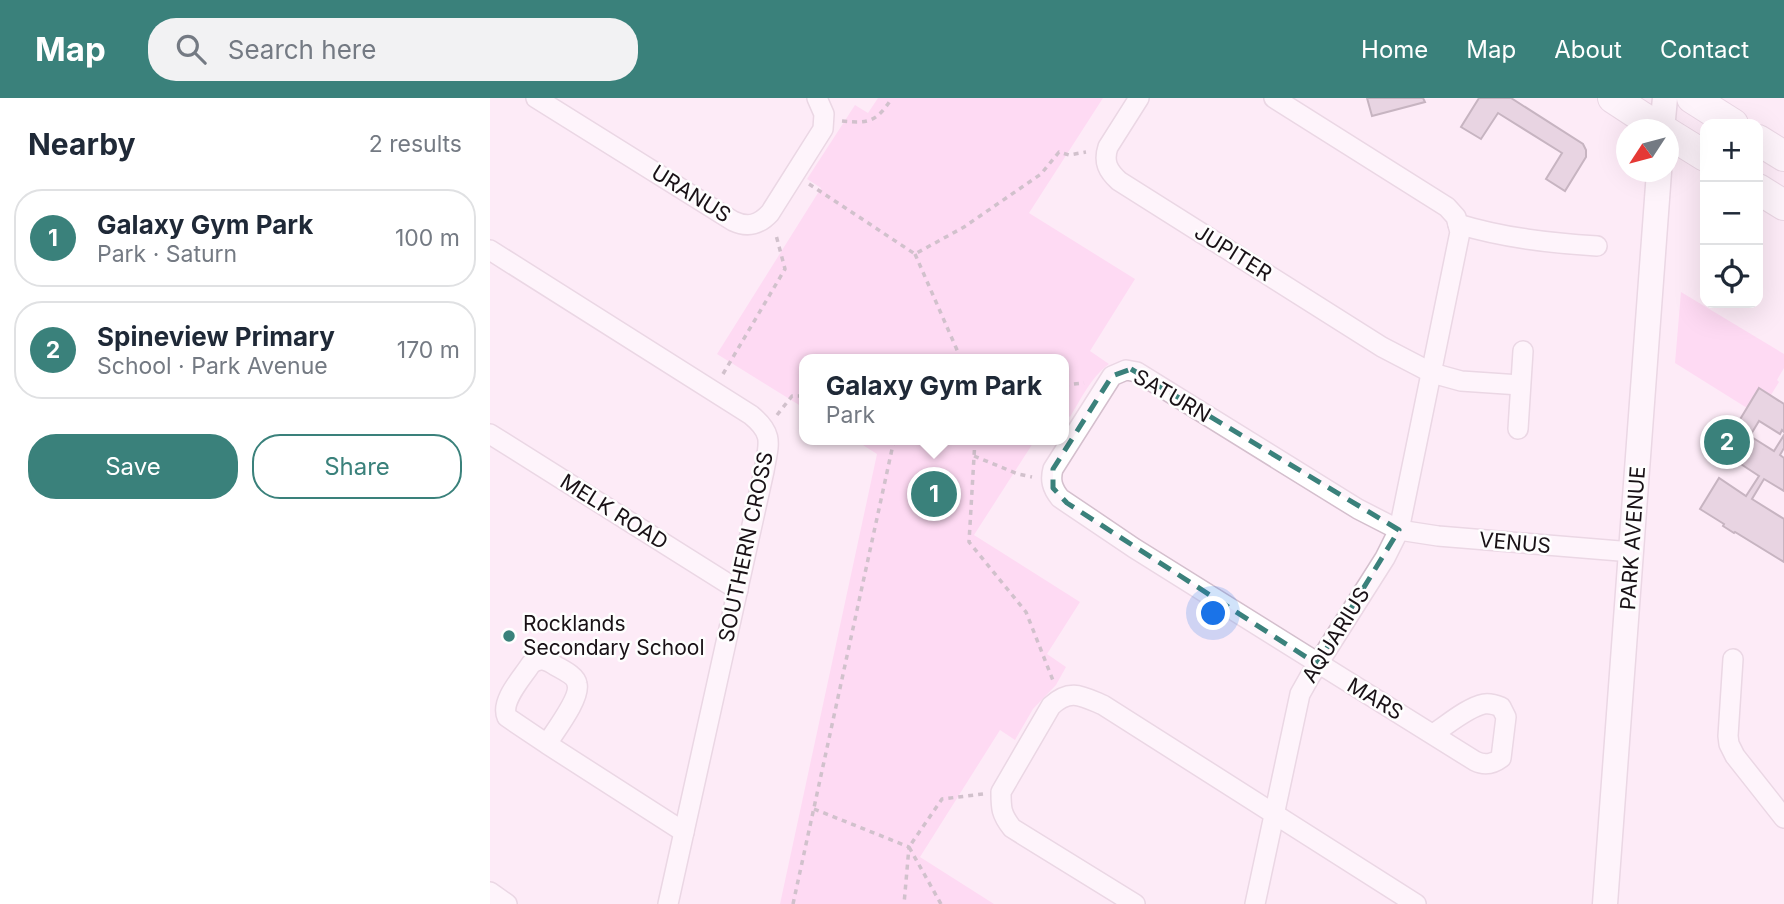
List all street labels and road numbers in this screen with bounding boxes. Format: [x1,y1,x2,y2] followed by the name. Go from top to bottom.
[647,160,735,228] street label: URANUS
[1190,219,1277,286] street label: JUPITER
[1129,364,1215,428] street label: SATURN
[713,449,778,644] street label: SOUTHERN CROSS
[1615,465,1650,611] street label: PARK AVENUE
[556,469,673,554] street label: MELK ROAD
[1478,527,1552,558] street label: VENUS
[1296,582,1375,687] street label: AQUARIUS
[1343,672,1408,725] street label: MARS

